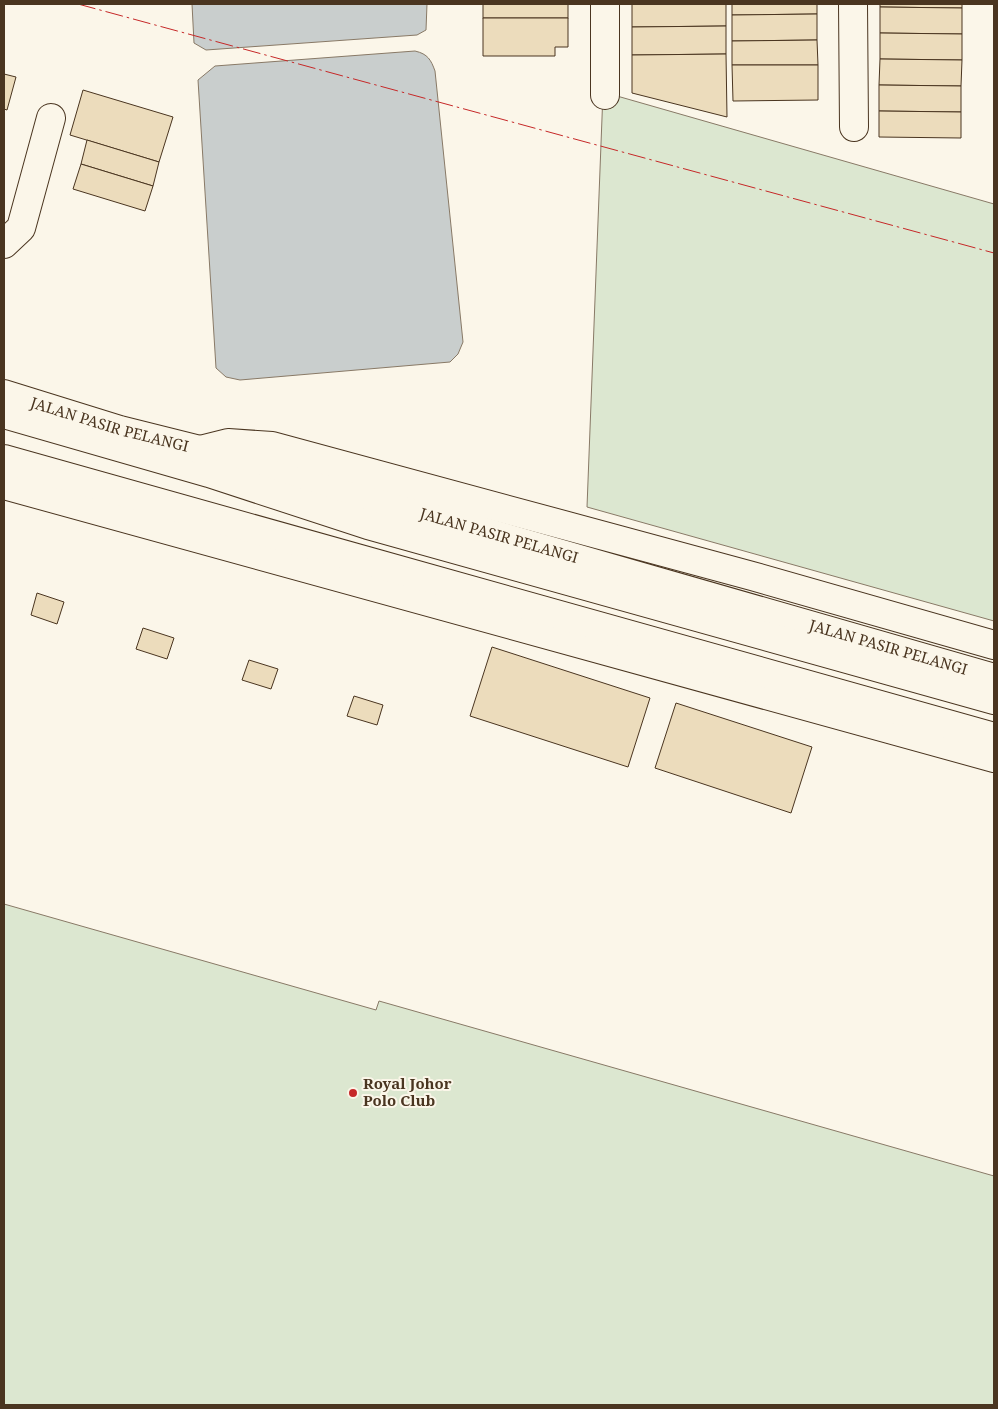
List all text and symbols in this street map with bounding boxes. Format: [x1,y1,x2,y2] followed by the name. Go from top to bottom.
[27,392,191,456] street label: JALAN PASIR PELANGI
[417,502,581,567] street label: JALAN PASIR PELANGI
[806,614,970,679] street label: JALAN PASIR PELANGI
[363,1073,452,1110] place label: Royal Johor Polo Club
[347,1087,359,1099] marker: Royal Johor Polo Club

